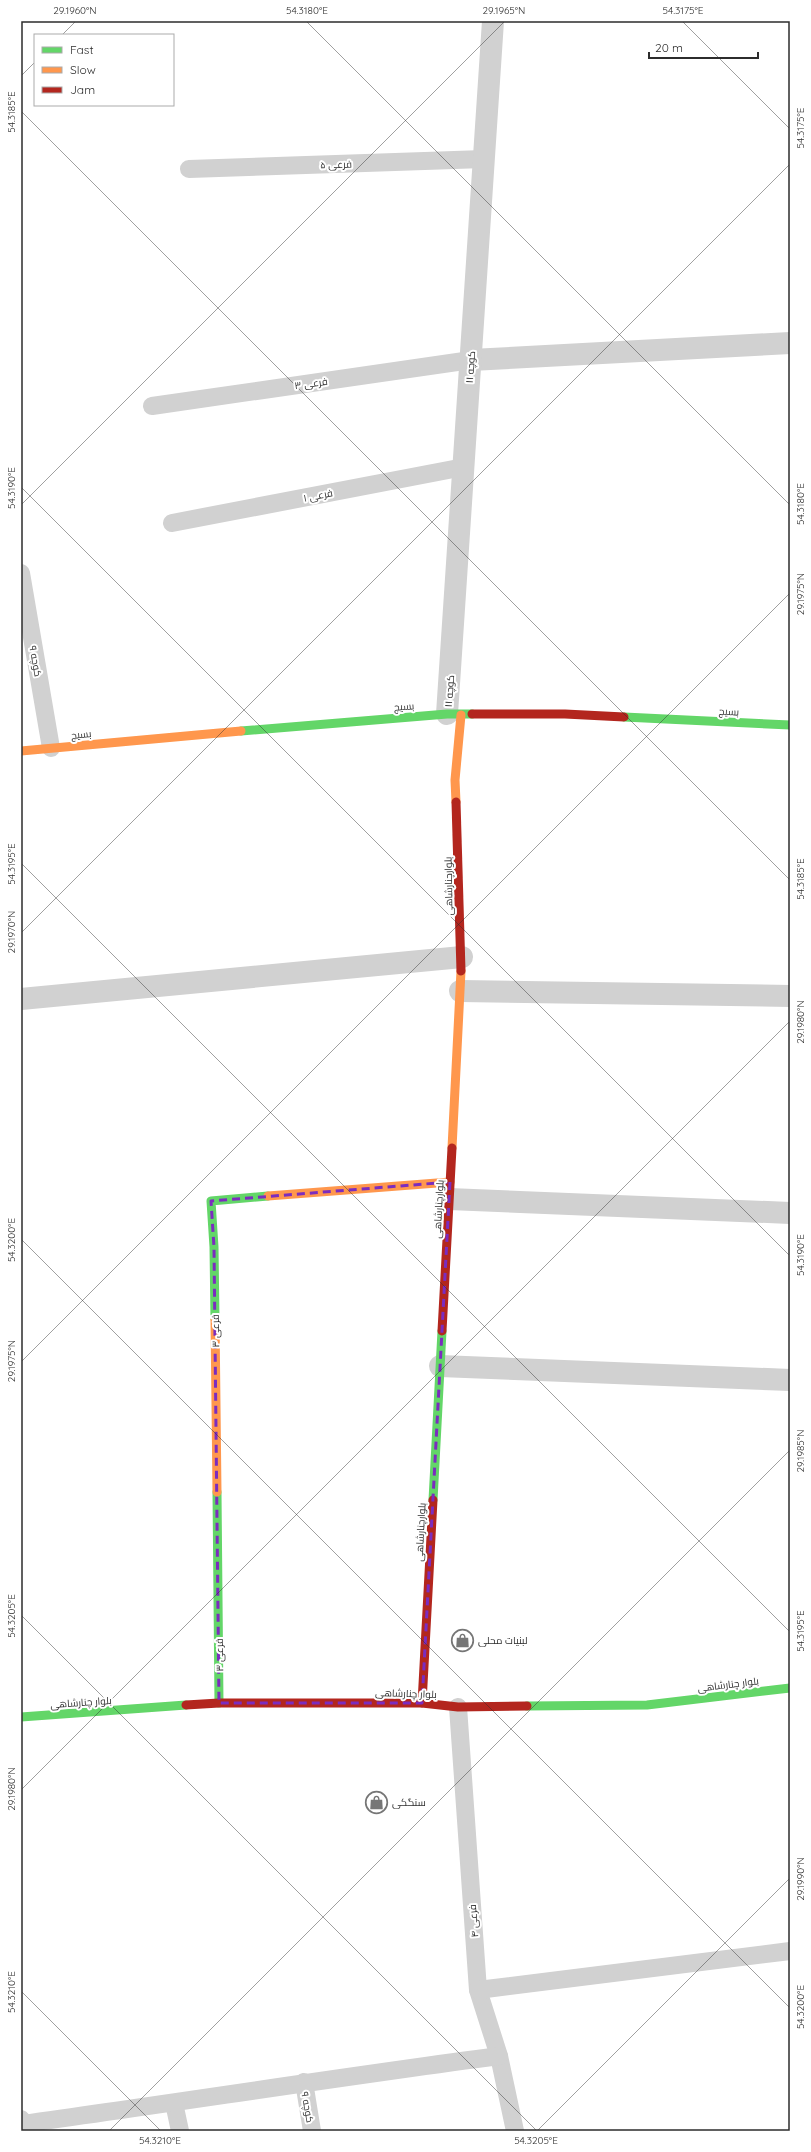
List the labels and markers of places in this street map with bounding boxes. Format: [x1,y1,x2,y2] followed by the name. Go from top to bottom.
[450,1627,476,1653] shop icon: لبنیات محلی
[478,1634,528,1647] place label: لبنیات محلی
[363,1789,389,1815] shop icon: سنگکی
[392,1796,426,1809] place label: سنگکی

